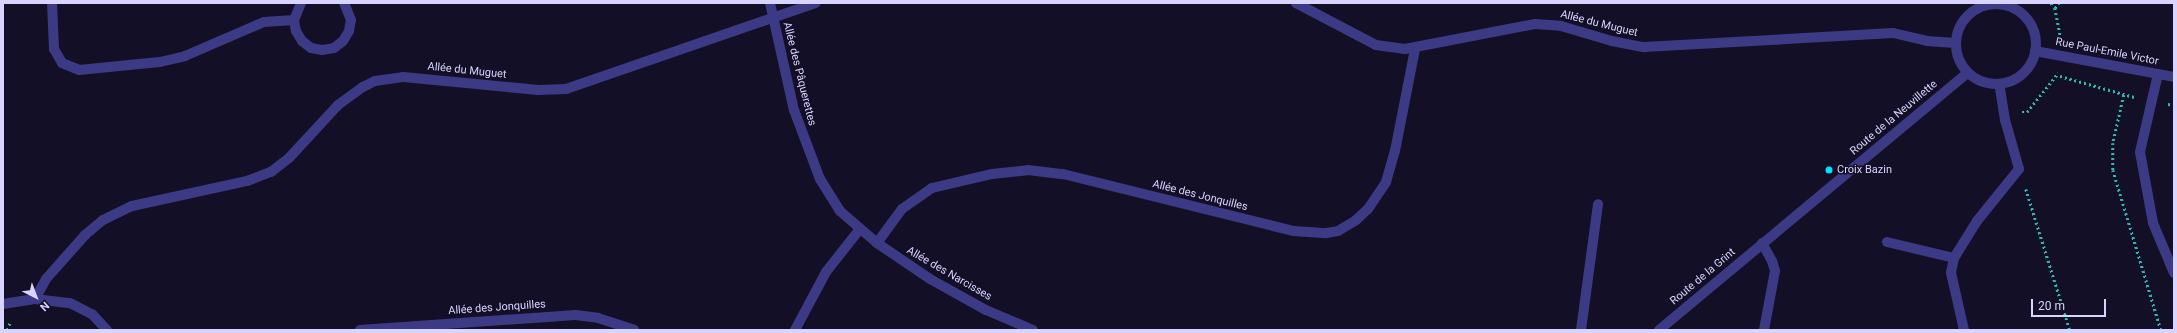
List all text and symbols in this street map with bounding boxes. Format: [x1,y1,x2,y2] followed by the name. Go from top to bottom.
[1559,8,1639,40] street label: Allée du Muguet
[780,21,818,127] street label: Allée des Pâquerettes
[2054,36,2160,68] street label: Rue Paul-Emile Victor
[427,60,507,82] street label: Allée du Muguet
[1848,78,1940,158] street label: Route de la Neuvillette
[1837,163,1892,177] place label: Croix Bazin
[1824,165,1834,175] marker: Croix Bazin
[1151,178,1249,214] street label: Allée des Jonquilles
[904,244,994,304] street label: Allée des Narcisses
[1668,246,1738,308] street label: Route de la Grint
[16,277,56,317] north arrow
[2033,291,2108,317] scale bar
[448,298,546,318] street label: Allée des Jonquilles
[37,299,52,314] text: N
[2038,299,2065,313] text: 20 m

